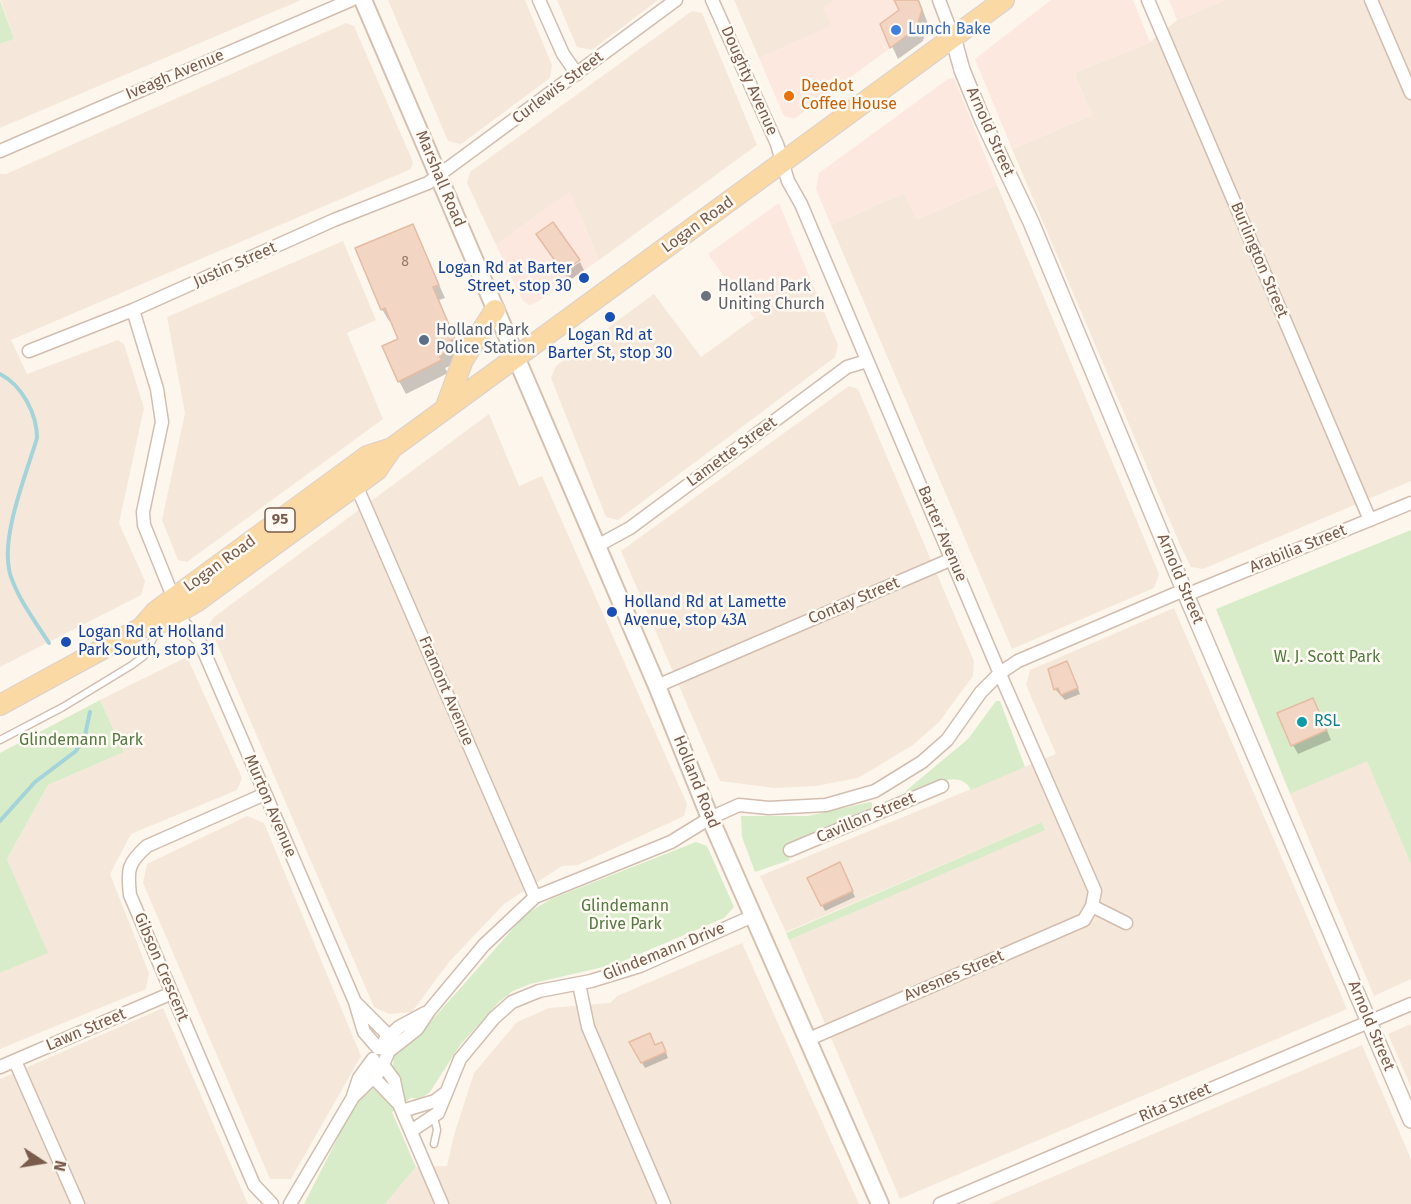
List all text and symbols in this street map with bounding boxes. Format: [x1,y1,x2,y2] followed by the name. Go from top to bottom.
[908,20,991,40] place label: Lunch Bake
[716,23,782,139] street label: Doughty Avenue
[889,23,903,37] marker: Lunch Bake
[123,46,227,104] street label: Iveagh Avenue
[509,48,607,128] street label: Curlewis Street
[801,77,897,115] place label: Deedot Coffee House
[962,84,1018,180] street label: Arnold Street
[782,89,796,103] marker: Deedot Coffee House
[411,128,469,230] street label: Marshall Road
[658,193,738,257] street label: Logan Road
[1226,199,1292,321] street label: Burlington Street
[190,238,280,292] street label: Justin Street
[401,254,409,270] house number: 8
[438,259,572,297] place label: Logan Rd at Barter Street, stop 30
[577,271,591,285] marker: Logan Rd at Barter Street, stop 30
[718,277,825,315] place label: Holland Park Uniting Church
[699,289,713,303] marker: Holland Park Uniting Church
[603,310,617,324] marker: Logan Rd at Barter St, stop 30
[436,321,536,359] place label: Holland Park Police Station
[548,326,672,364] place label: Logan Rd at Barter St, stop 30
[417,333,431,347] marker: Holland Park Police Station
[683,413,781,491] street label: Lamette Street
[913,483,971,585] street label: Barter Avenue
[265,508,295,532] road number: 95
[1247,521,1349,577] street label: Arabilia Street
[1152,531,1208,627] street label: Arnold Street
[180,532,260,596] street label: Logan Road
[806,573,902,629] street label: Contay Street
[624,593,786,631] place label: Holland Rd at Lamette Avenue, stop 43A
[605,605,619,619] marker: Holland Rd at Lamette Avenue, stop 43A
[78,623,224,661] place label: Logan Rd at Holland Park South, stop 31
[414,633,478,749] street label: Framont Avenue
[59,635,73,649] marker: Logan Rd at Holland Park South, stop 31
[1274,648,1380,668] park label: W. J. Scott Park
[1314,712,1340,732] place label: RSL
[1295,715,1309,729] marker: RSL
[19,731,143,751] park label: Glindemann Park
[669,733,723,831] street label: Holland Road
[240,752,300,860] street label: Murton Avenue
[814,789,918,847] street label: Cavillon Street
[581,897,669,935] park label: Glindemann Drive Park
[129,910,193,1024] street label: Gibson Crescent
[600,919,728,985] street label: Glindemann Drive
[901,946,1007,1006] street label: Avesnes Street
[1343,978,1399,1074] street label: Arnold Street
[43,1005,129,1055] street label: Lawn Street
[1136,1079,1214,1127] street label: Rita Street
[12,1132,72,1192] north arrow
[50,1159,70,1173] text: N

